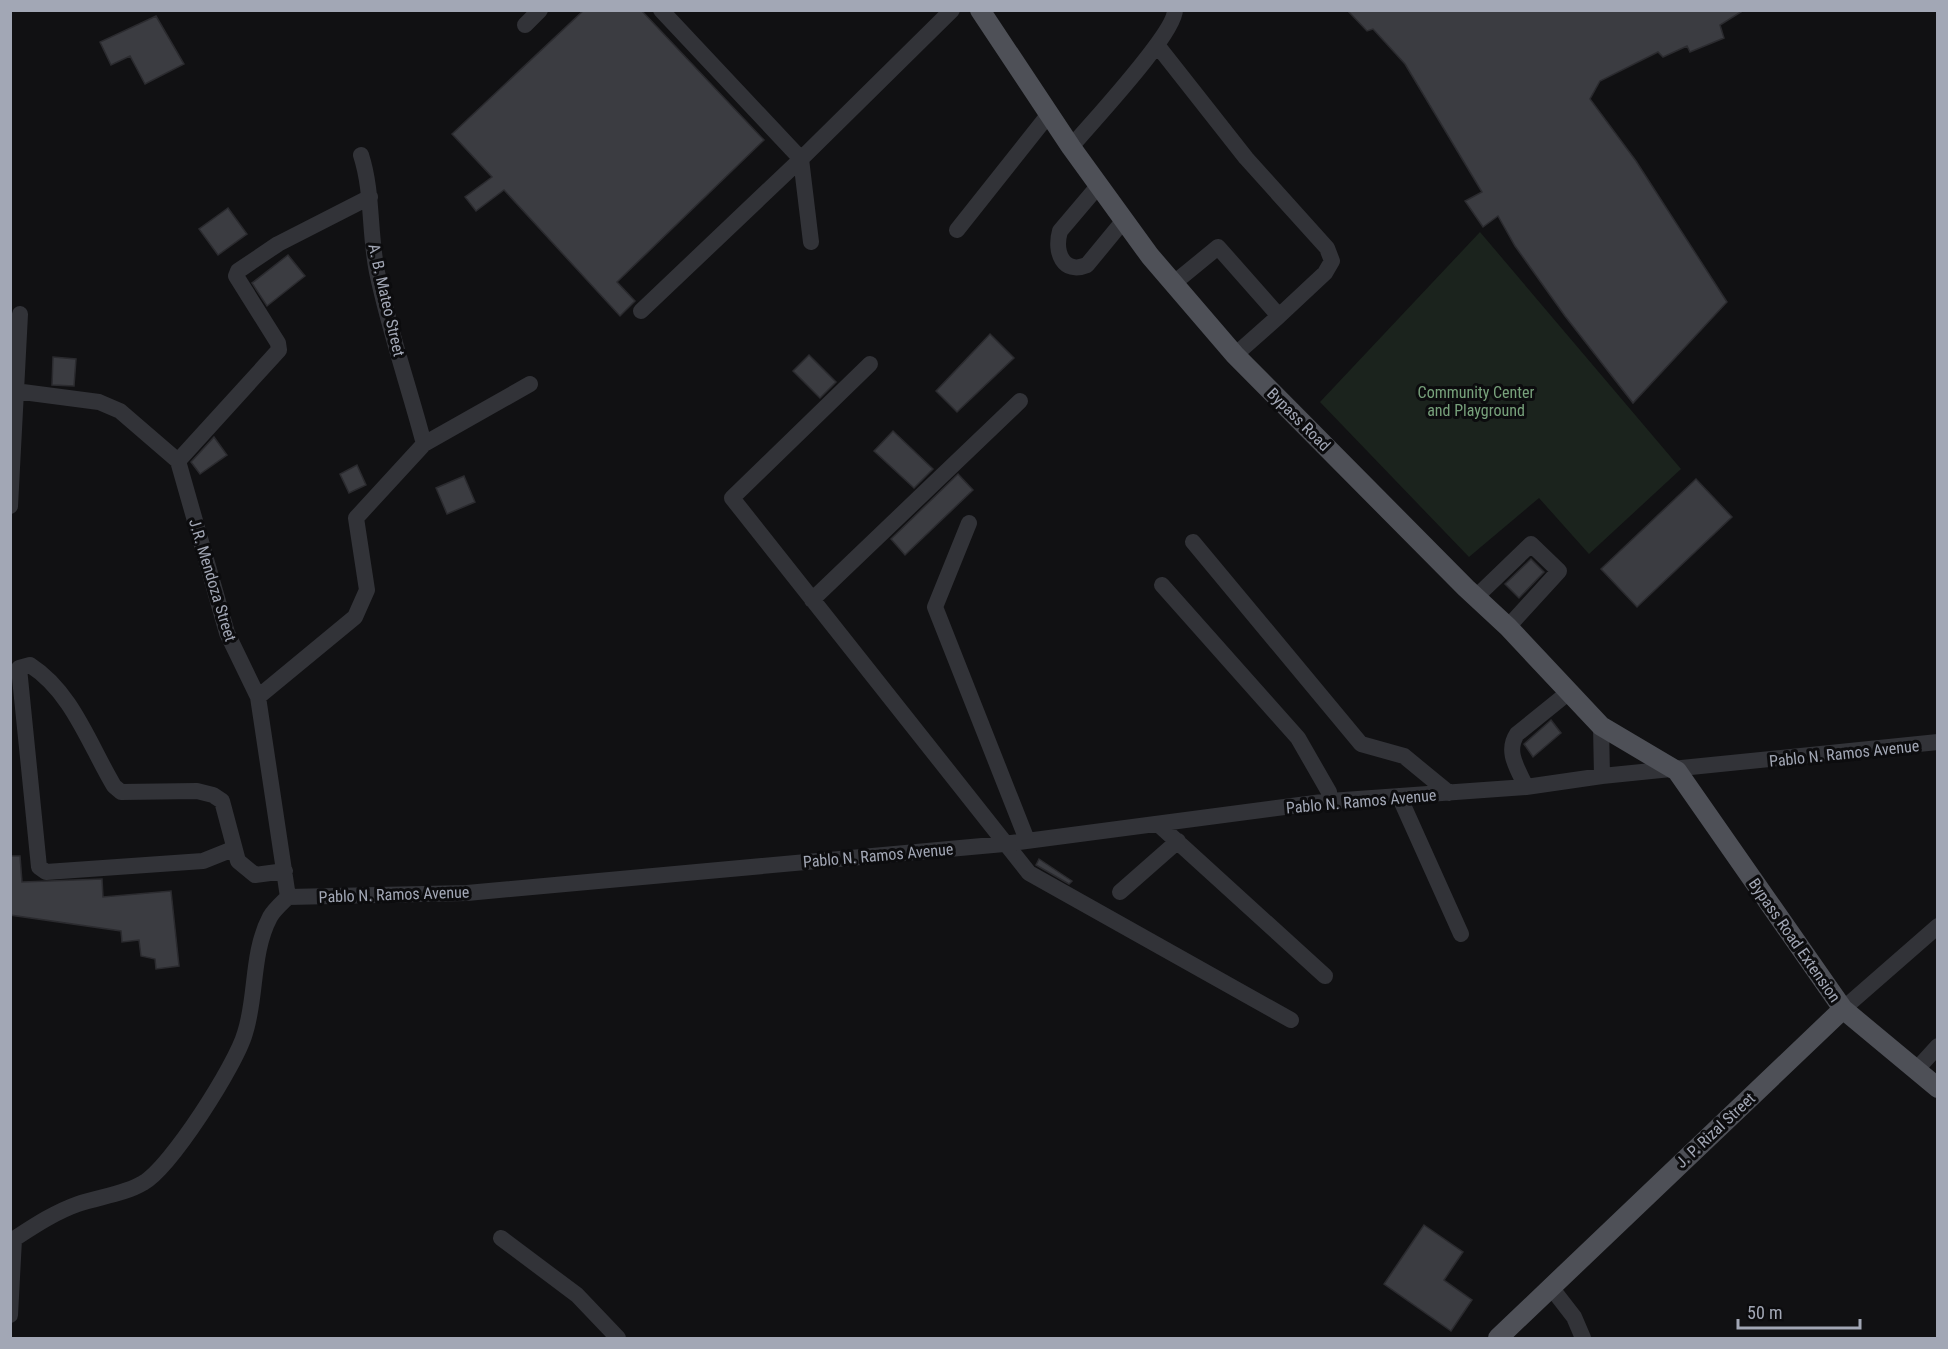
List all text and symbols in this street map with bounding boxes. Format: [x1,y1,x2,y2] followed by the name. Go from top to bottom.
[364,242,409,358] street label: A. B. Mateo Street
[1418,383,1535,420] park label: Community Center and Playground
[1263,384,1334,455] street label: Bypass Road
[185,516,240,644] street label: J.R. Mendoza Street
[1768,736,1920,771] street label: Pablo N. Ramos Avenue
[1285,785,1437,818] street label: Pablo N. Ramos Avenue
[802,839,954,872] street label: Pablo N. Ramos Avenue
[1745,875,1844,1006] street label: Bypass Road Extension
[318,882,470,907] street label: Pablo N. Ramos Avenue
[1672,1089,1759,1172] street label: J. P. Rizal Street
[1738,1292,1860,1330] scale bar
[1747,1302,1782,1323] text: 50 m

